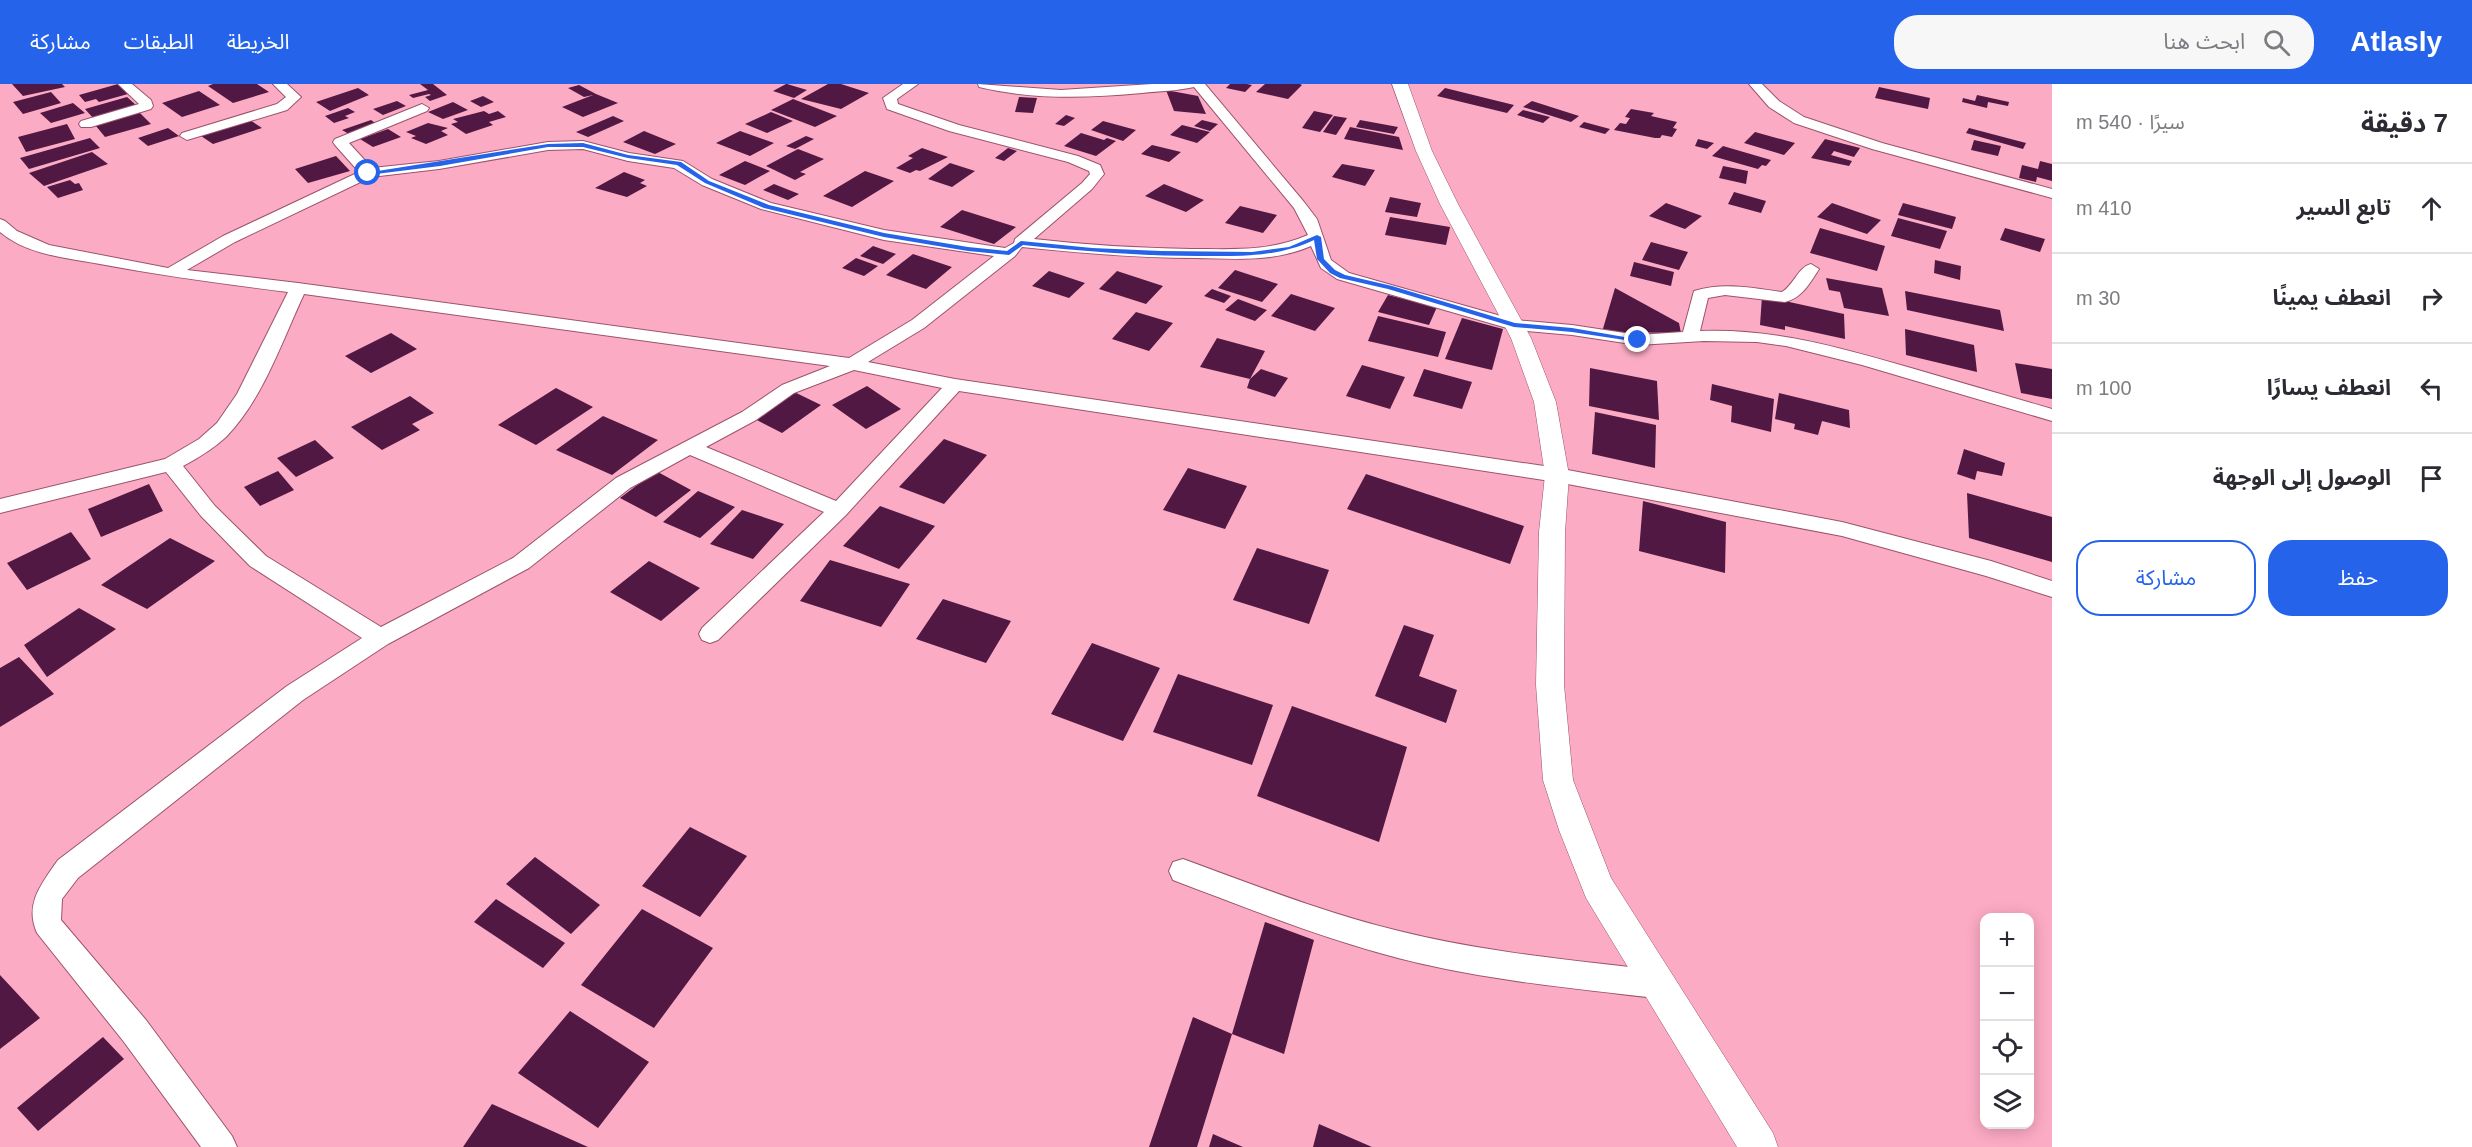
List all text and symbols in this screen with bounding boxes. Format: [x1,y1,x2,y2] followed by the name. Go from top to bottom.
[1894,15,2314,69] search box
[2260,26,2293,59] icon: search
[2350,26,2442,57] text: Atlasly
[2163,29,2245,54] text: ابحث هنا
[30,30,91,53] text: مشاركة
[124,30,194,53] text: الطبقات
[227,30,290,53] text: الخريطة
[2361,108,2448,138] text: 7 دقيقة
[2076,111,2185,133] text: سيرًا · 540 m
[354,159,380,185] route start
[2415,192,2448,225] icon: ahead
[2297,195,2391,220] text: تابع السير
[2076,197,2132,219] text: 410 m
[2415,282,2448,315] icon: right
[2272,285,2391,310] text: انعطف يمينًا
[2076,287,2120,309] text: 30 m
[1624,326,1650,352] route end
[2415,372,2448,405] icon: left
[2267,375,2391,400] text: انعطف يسارًا
[2076,377,2132,399] text: 100 m
[2415,462,2448,495] icon: arrive
[2213,465,2391,490] text: الوصول إلى الوجهة
[2076,540,2256,616] button: مشاركة
[2268,540,2448,616] button: حفظ
[1980,913,2034,1129] map controls
[1980,913,2034,967] button: +
[1980,967,2034,1021] button: −
[1980,1021,2034,1075] button: locate
[1980,1075,2034,1129] button: layers

